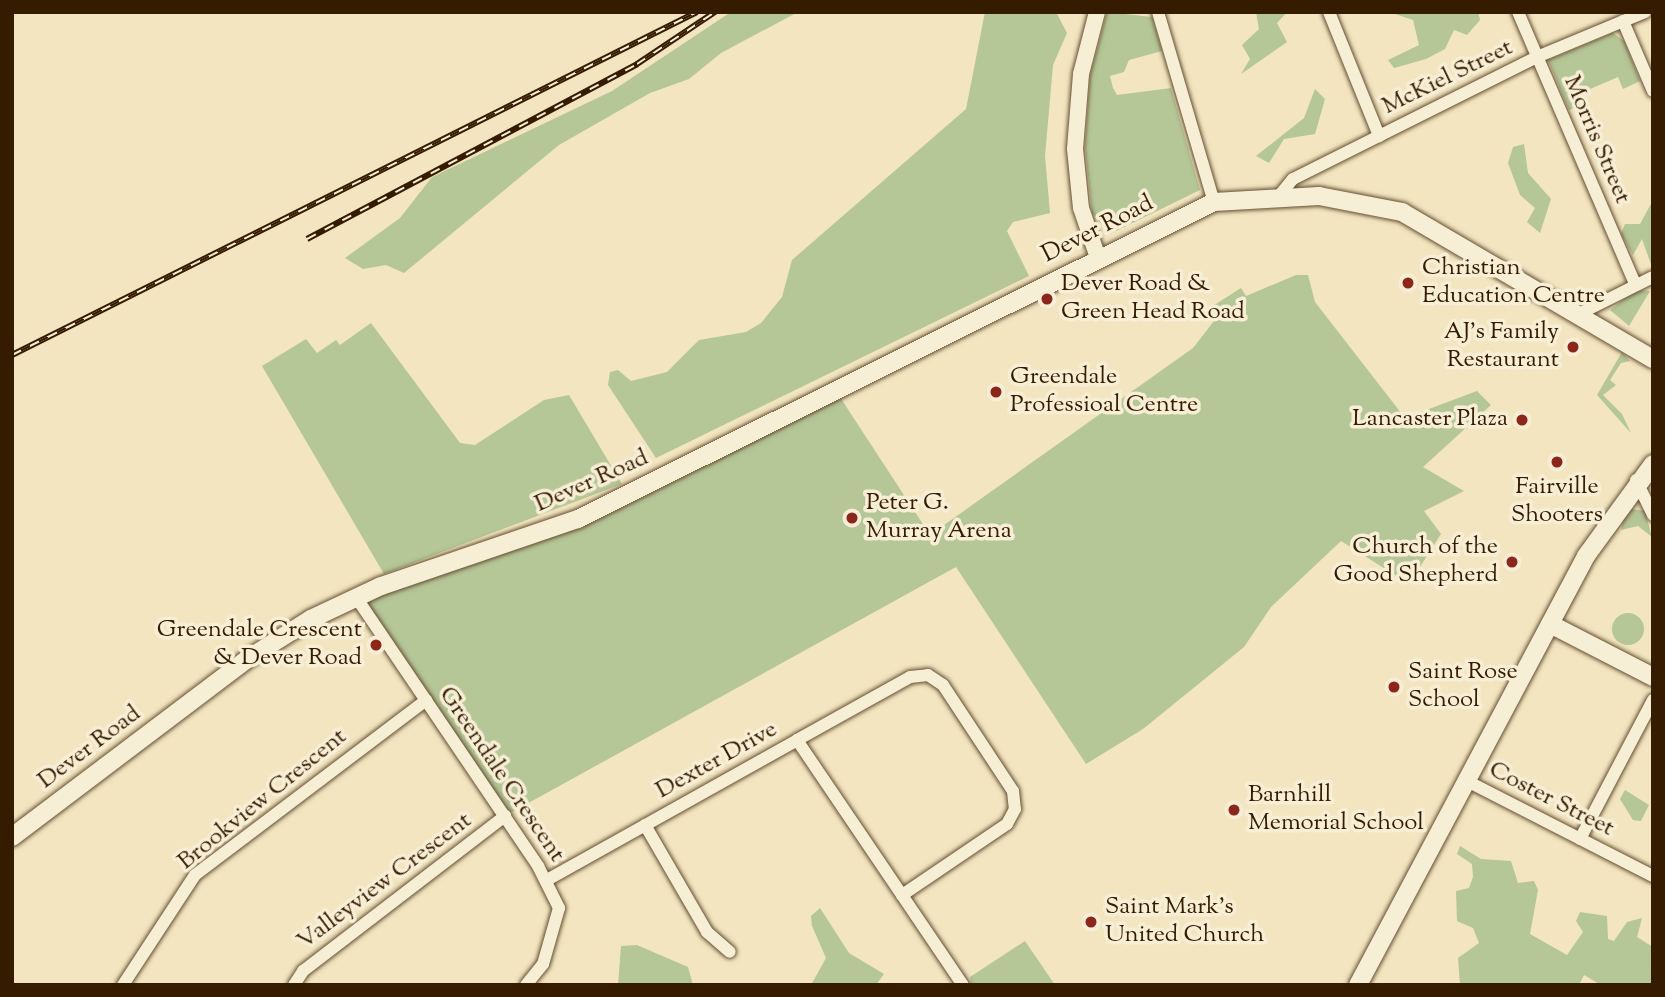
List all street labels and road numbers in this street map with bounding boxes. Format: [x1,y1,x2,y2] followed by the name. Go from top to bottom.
[1378,34,1518,122] street label: McKiel Street
[1556,72,1636,208] street label: Morris Street
[1038,190,1158,270] street label: Dever Road
[531,444,653,520] street label: Dever Road
[432,682,570,868] street label: Greendale Crescent
[33,700,147,796] street label: Dever Road
[651,716,783,806] street label: Dexter Drive
[173,723,353,877] street label: Brookview Crescent
[1484,756,1618,844] street label: Coster Street
[292,807,478,957] street label: Valleyview Crescent

